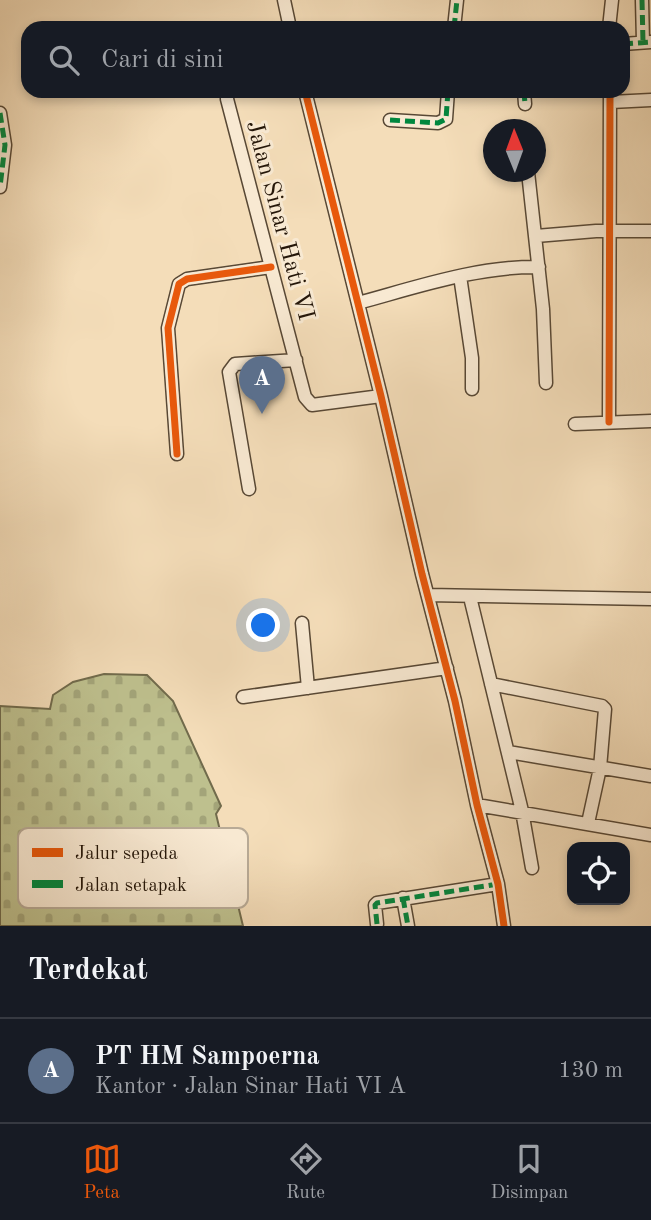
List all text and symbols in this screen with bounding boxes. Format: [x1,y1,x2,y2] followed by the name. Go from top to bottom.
[21,21,630,98] search box
[45,41,83,79] icon: search
[101,47,223,73] text: Cari di sini
[241,118,317,323] street label: Jalan Sinar Hati VI
[483,119,546,182] north arrow
[239,356,285,414] pin: A
[246,608,280,642] your location
[18,828,248,908] legend
[567,842,630,905] map controls
[567,842,630,905] button: locate
[75,845,179,864] text: Jalur sepeda
[75,877,187,896] text: Jalan setapak
[28,956,148,986] text: Terdekat
[95,1044,320,1070] text: PT HM Sampoerna
[42,1059,60,1082] text: A
[558,1059,623,1082] text: 130 m
[95,1075,406,1098] text: Kantor · Jalan Sinar Hati VI A
[83,1140,121,1205] tab: Peta
[286,1140,325,1205] tab: Rute
[490,1140,568,1205] tab: Disimpan

